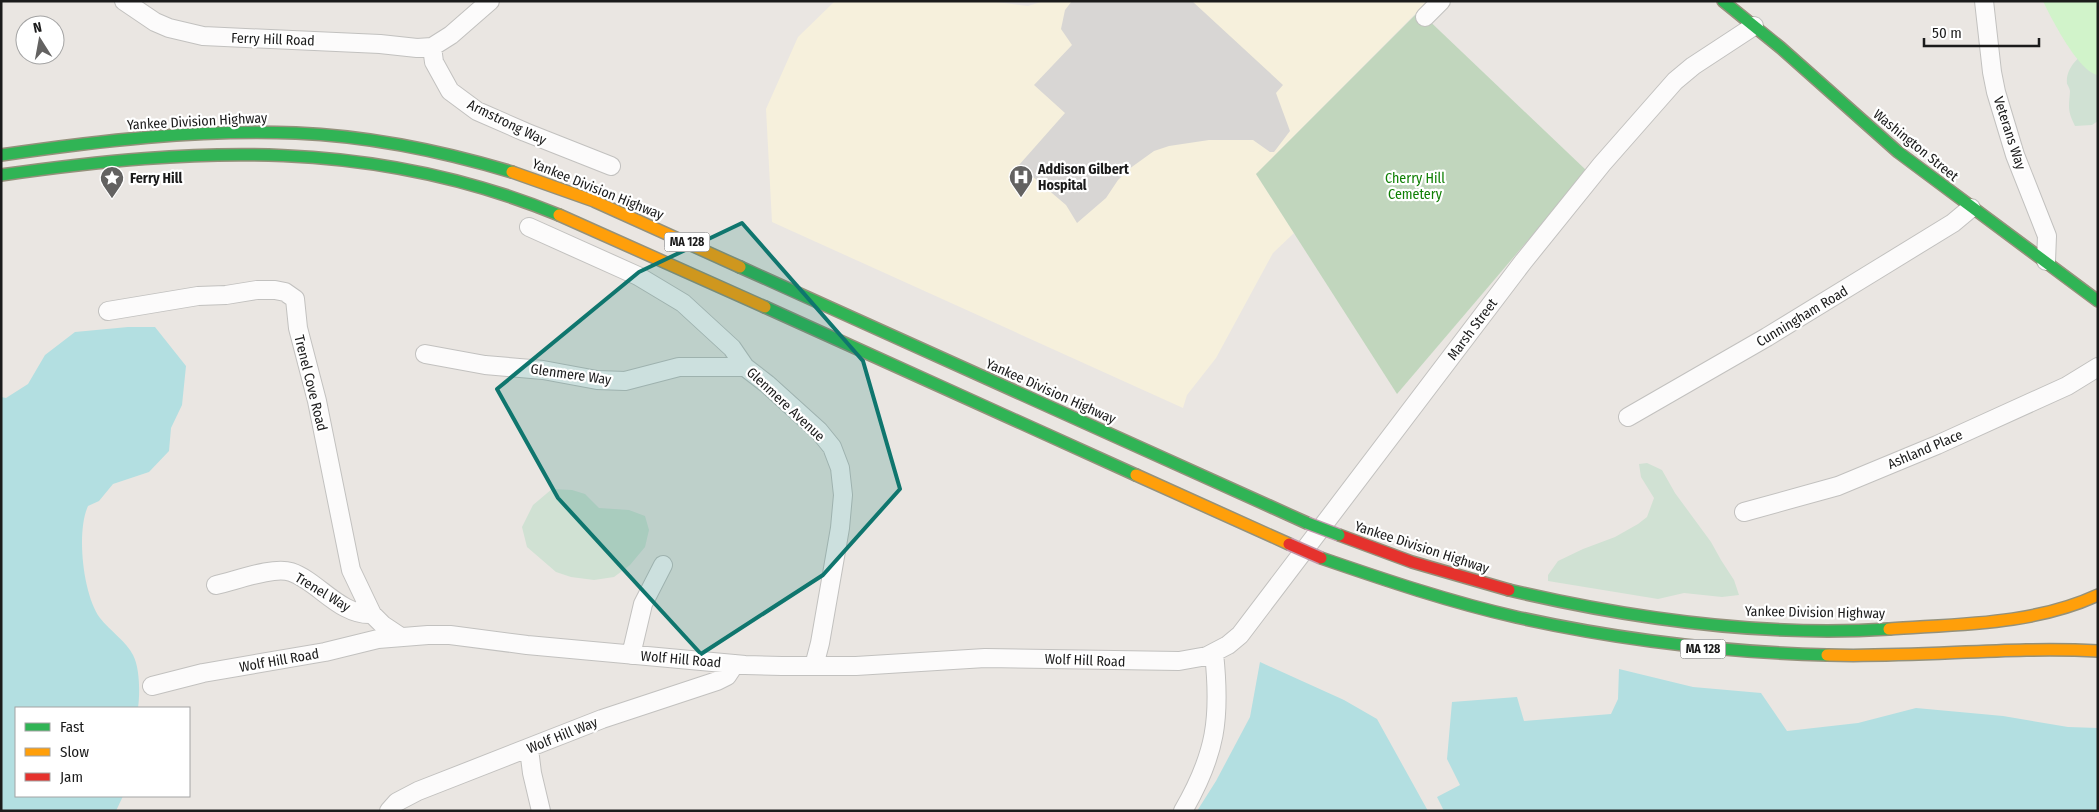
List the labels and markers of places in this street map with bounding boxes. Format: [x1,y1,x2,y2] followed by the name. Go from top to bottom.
[1037,161,1130,194] place label: Addison Gilbert Hospital
[1008,164,1034,198] hospital icon: Addison Gilbert Hospital
[99,165,125,199] place icon: Ferry Hill
[130,170,182,187] place label: Ferry Hill

